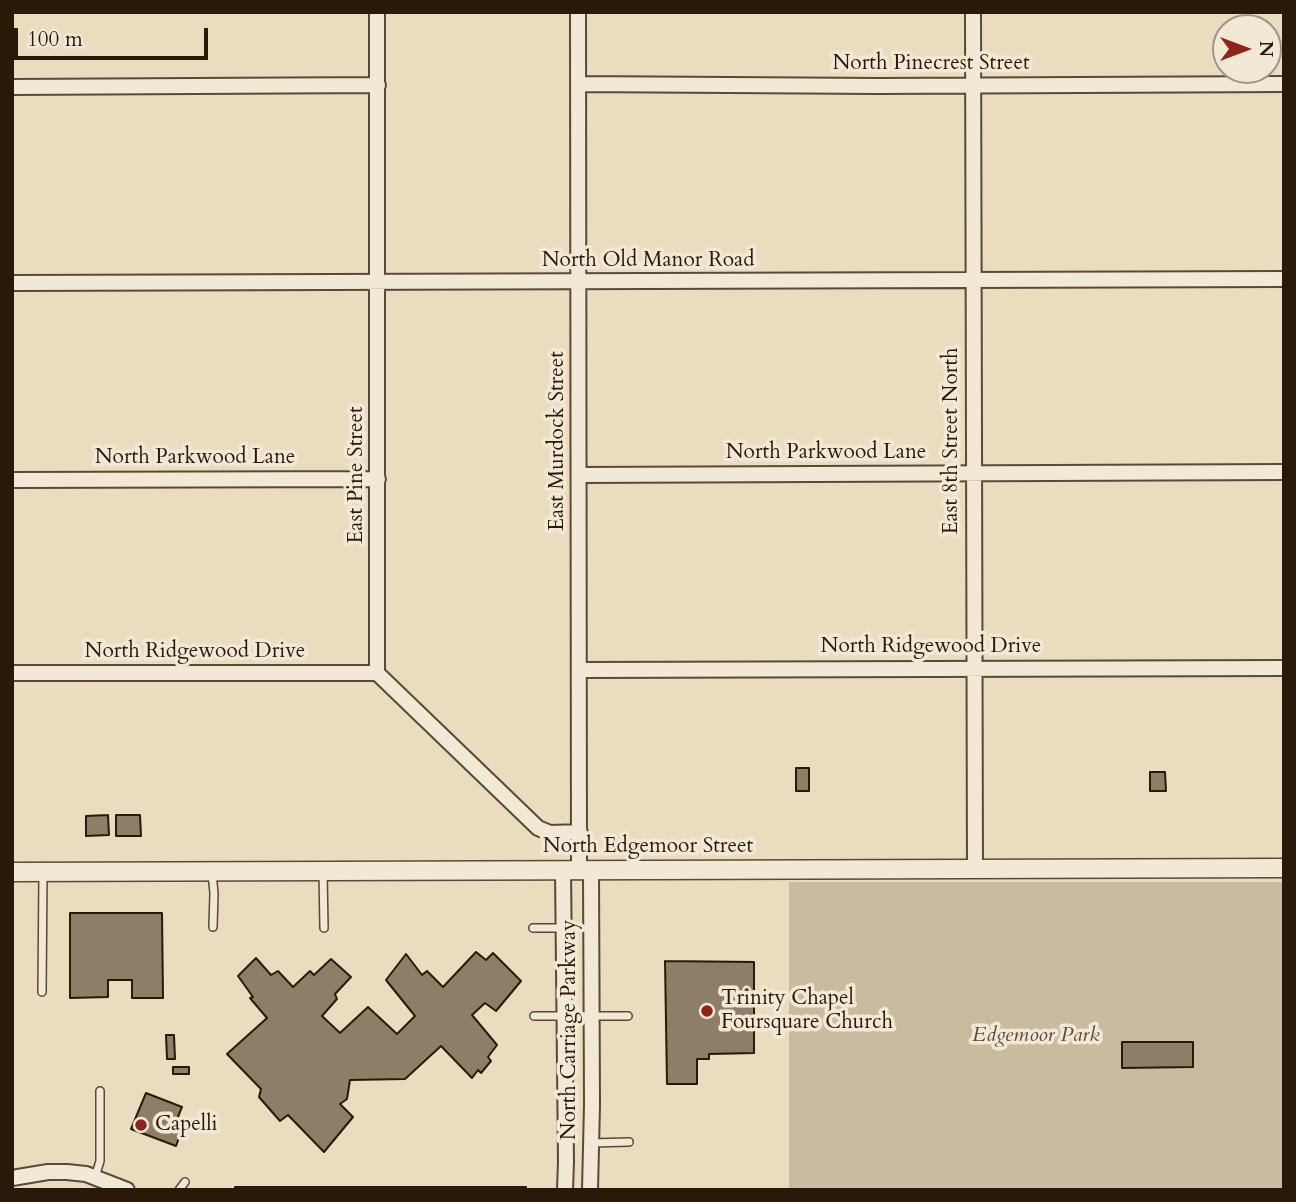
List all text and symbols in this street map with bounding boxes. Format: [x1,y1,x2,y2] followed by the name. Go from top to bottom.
[18,14,212,58] scale bar
[1212,14,1282,84] north arrow
[27,25,83,54] text: 100 m
[1253,41,1279,57] text: N
[832,51,1030,77] street label: North Pinecrest Street
[542,248,754,274] street label: North Old Manor Road
[939,347,965,535] street label: East 8th Street North
[545,351,571,531] street label: East Murdock Street
[344,406,370,544] street label: East Pine Street
[726,440,926,466] street label: North Parkwood Lane
[95,445,295,471] street label: North Parkwood Lane
[821,634,1041,660] street label: North Ridgewood Drive
[85,639,305,665] street label: North Ridgewood Drive
[543,834,753,860] street label: North Edgemoor Street
[557,920,583,1140] street label: North Carriage Parkway
[721,986,893,1036] place label: Trinity Chapel Foursquare Church
[699,1003,715,1019] marker: Trinity Chapel Foursquare Church
[972,1023,1100,1049] park label: Edgemoor Park
[155,1112,217,1138] place label: Capelli
[133,1117,149,1133] marker: Capelli

